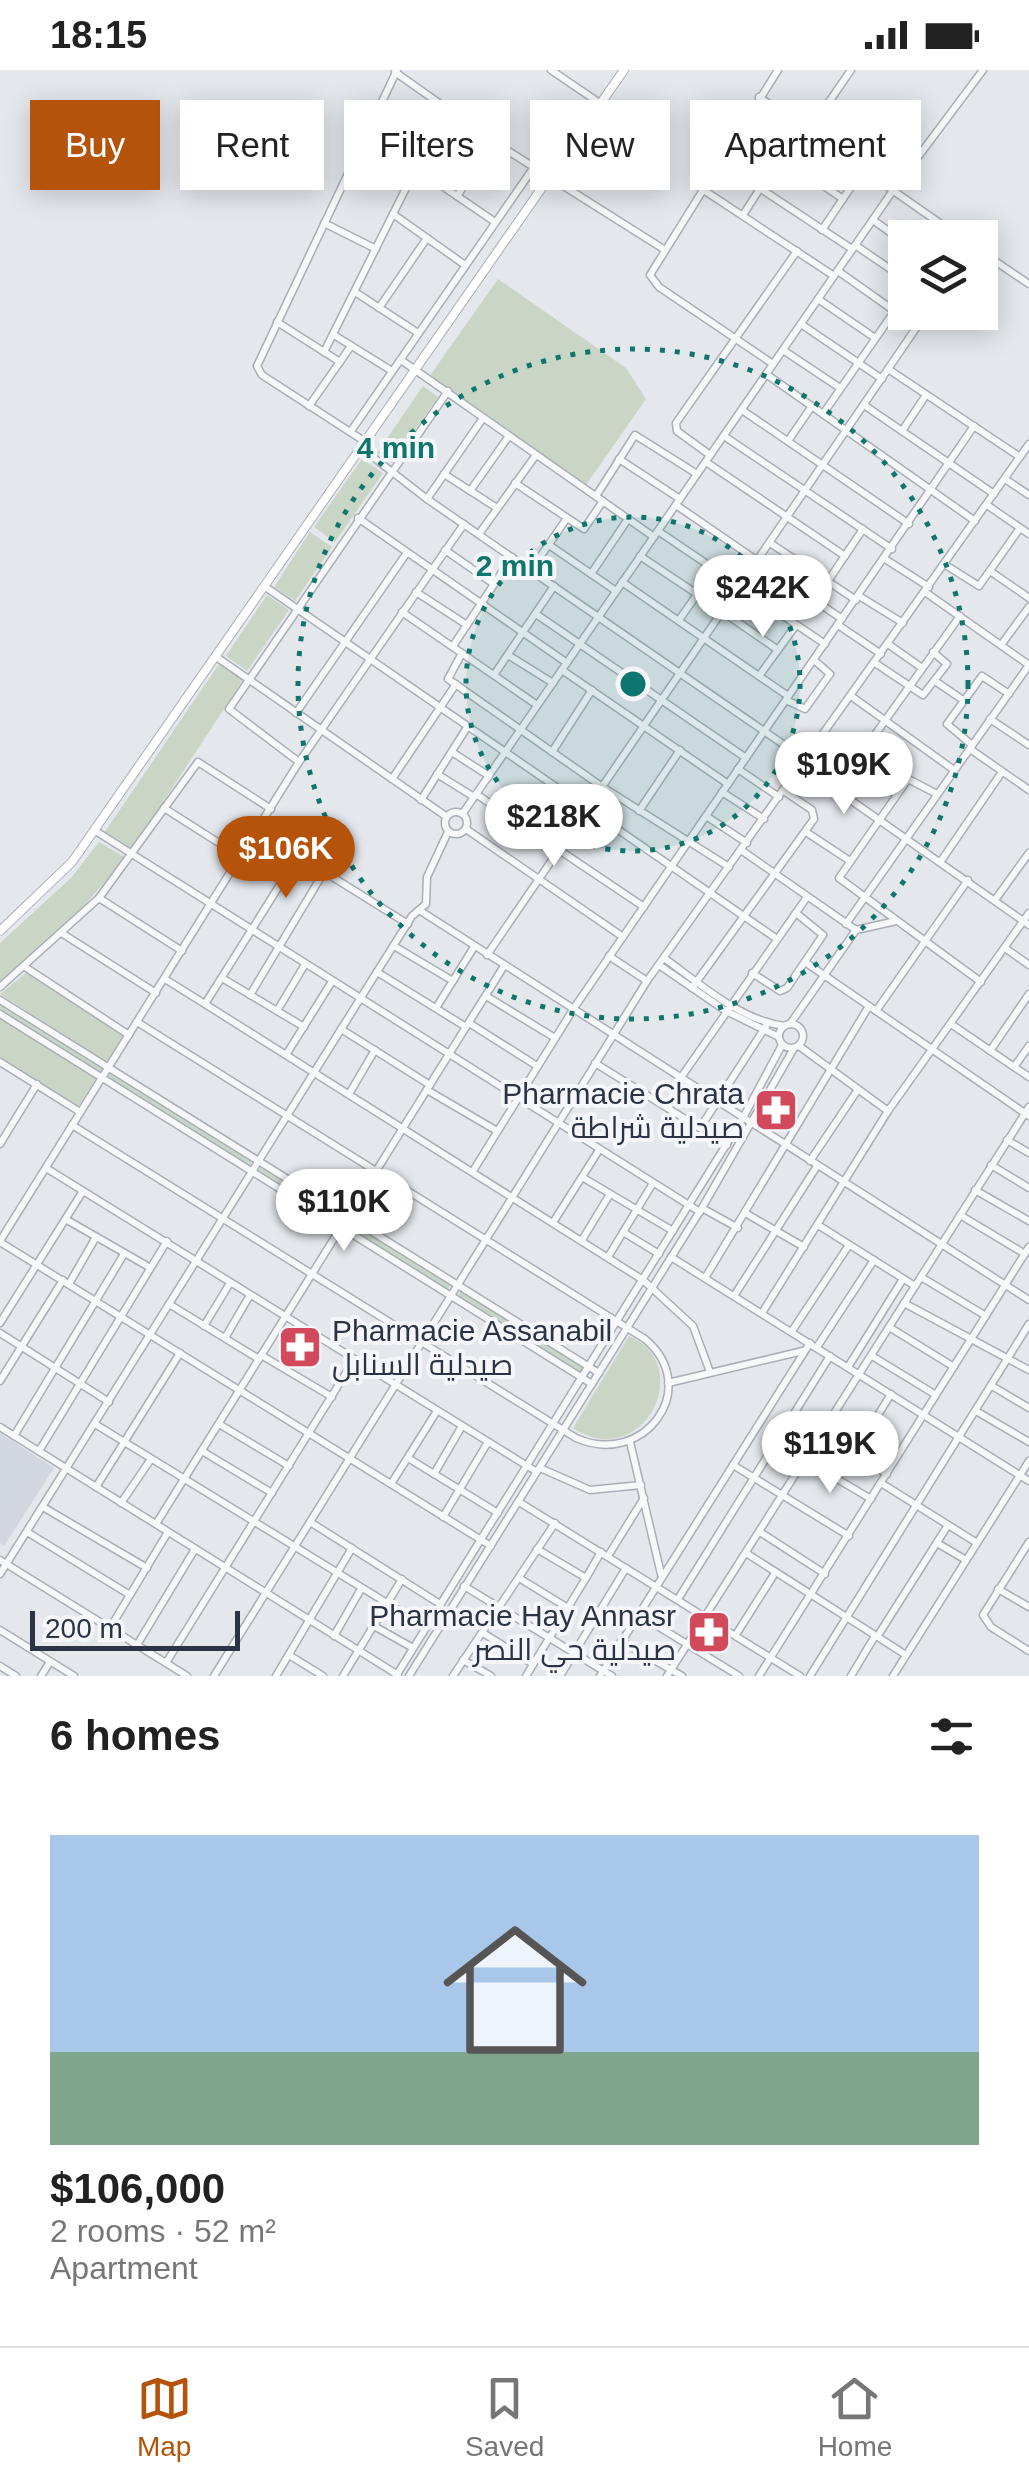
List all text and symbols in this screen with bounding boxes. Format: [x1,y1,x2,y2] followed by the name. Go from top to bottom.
[50,14,147,56] text: 18:15
[30,100,160,190] chip: Buy
[180,100,324,190] chip: Rent
[344,100,510,190] chip: Filters
[530,100,670,190] chip: New
[690,100,921,190] chip: Apartment
[888,220,998,330] map controls
[888,220,998,330] button: layers
[357,431,435,464] text: 4 min
[476,549,554,582] text: 2 min
[693,555,833,640] pin: $242K
[716,569,810,605] text: $242K
[615,666,651,702] centre of rings
[774,732,914,817] pin: $109K
[797,746,891,782] text: $109K
[484,784,624,869] pin: $218K
[507,798,601,834] text: $218K
[216,816,356,901] pin: $106K
[239,830,333,866] text: $106K
[502,1077,744,1145] place label: Pharmacie Chrata صيدلية شراطة
[753,1087,799,1133] pharmacy icon: Pharmacie Chrata صيدلية شراطة
[274,1169,414,1254] pin: $110K
[298,1183,390,1219] text: $110K
[332,1314,612,1383] place label: Pharmacie Assanabil صيدلية السنابل
[277,1324,323,1370] pharmacy icon: Pharmacie Assanabil صيدلية السنابل
[760,1411,900,1496] pin: $119K
[784,1425,876,1461] text: $119K
[369,1599,676,1673] place label: Pharmacie Hay Annasr صيدلية حي النصر
[30,1606,240,1650] scale bar
[686,1609,732,1655] pharmacy icon: Pharmacie Hay Annasr صيدلية حي النصر
[45,1613,123,1644] text: 200 m
[924,1709,979,1764] icon: filters
[50,1712,220,1759] text: 6 homes
[425,1900,605,2080] icon: home
[50,2165,225,2212] text: $106,000
[50,2213,276,2249] text: 2 rooms · 52 m²
[50,2250,198,2286] text: Apartment
[137,2371,192,2463] tab: Map
[465,2371,544,2463] tab: Saved
[818,2371,892,2463] tab: Home

